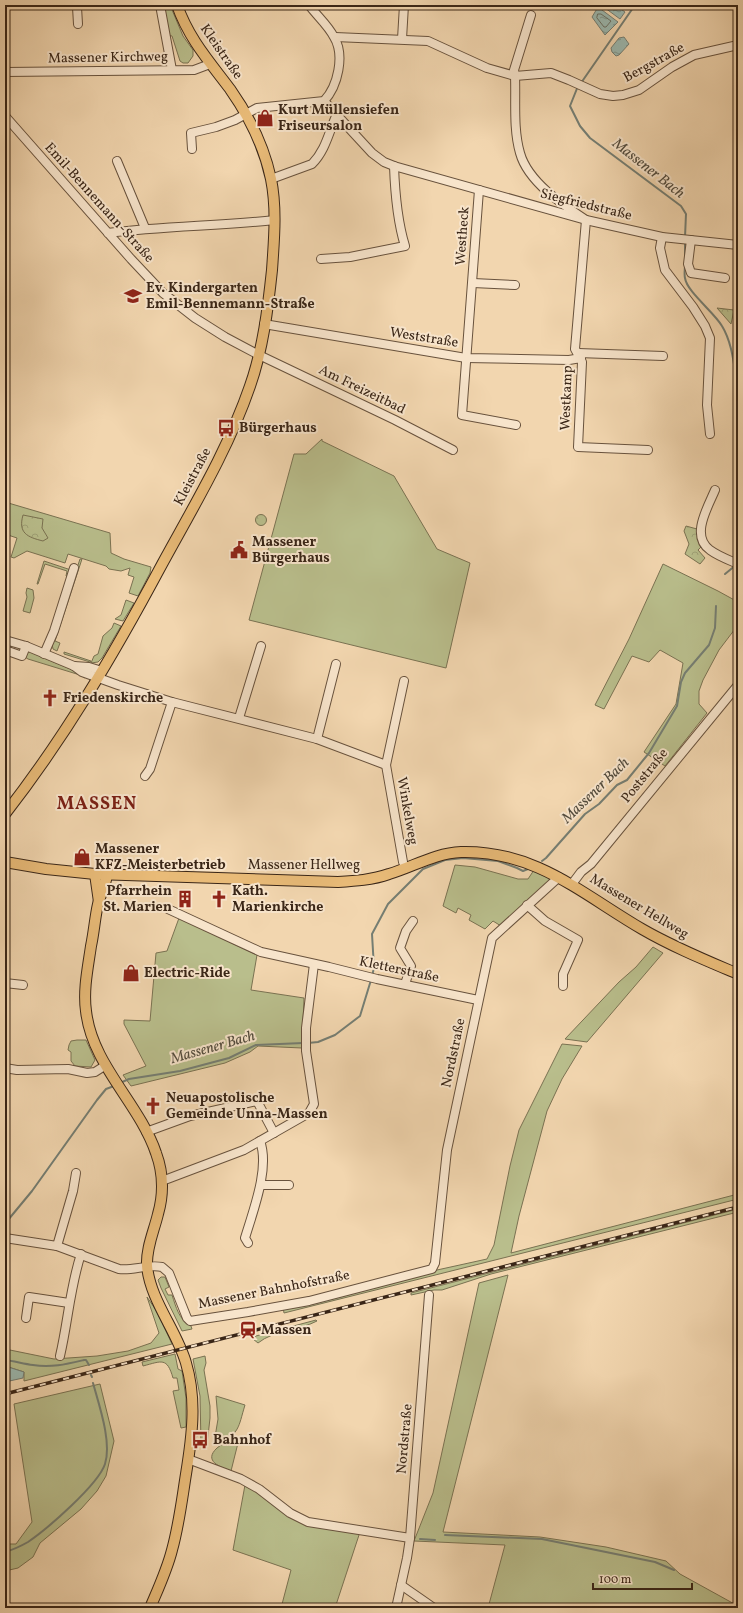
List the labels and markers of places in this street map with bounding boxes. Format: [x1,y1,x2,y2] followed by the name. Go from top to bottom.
[278,101,399,136] place label: Kurt Müllensiefen Friseursalon
[255,108,275,128] shop icon: Kurt Müllensiefen Friseursalon
[146,279,315,314] place label: Ev. Kindergarten Emil-Bennemann-Straße
[123,286,143,306] school or university icon: Ev. Kindergarten Emil-Bennemann-Straße
[216,418,236,438] bus stop icon: Bürgerhaus
[239,419,317,438] place label: Bürgerhaus
[252,533,330,568] place label: Massener Bürgerhaus
[229,540,249,560] public building icon: Massener Bürgerhaus
[40,688,60,708] church icon: Friedenskirche
[63,689,163,708] place label: Friedenskirche
[95,840,226,875] place label: Massener KFZ-Meisterbetrieb
[72,847,92,867] shop icon: Massener KFZ-Meisterbetrieb
[103,882,172,917] place label: Pfarrhein St. Marien
[232,882,323,917] place label: Kath. Marienkirche
[175,889,195,909] building icon: Pfarrhein St. Marien
[209,889,229,909] church icon: Kath. Marienkirche
[121,963,141,983] shop icon: Electric-Ride
[144,964,230,983] place label: Electric-Ride
[166,1089,328,1124] place label: Neuapostolische Gemeinde Unna-Massen
[143,1096,163,1116] church icon: Neuapostolische Gemeinde Unna-Massen
[238,1320,258,1340] station icon: Massen
[261,1321,311,1340] place label: Massen
[190,1430,210,1450] bus stop icon: Bahnhof
[213,1431,272,1450] place label: Bahnhof

